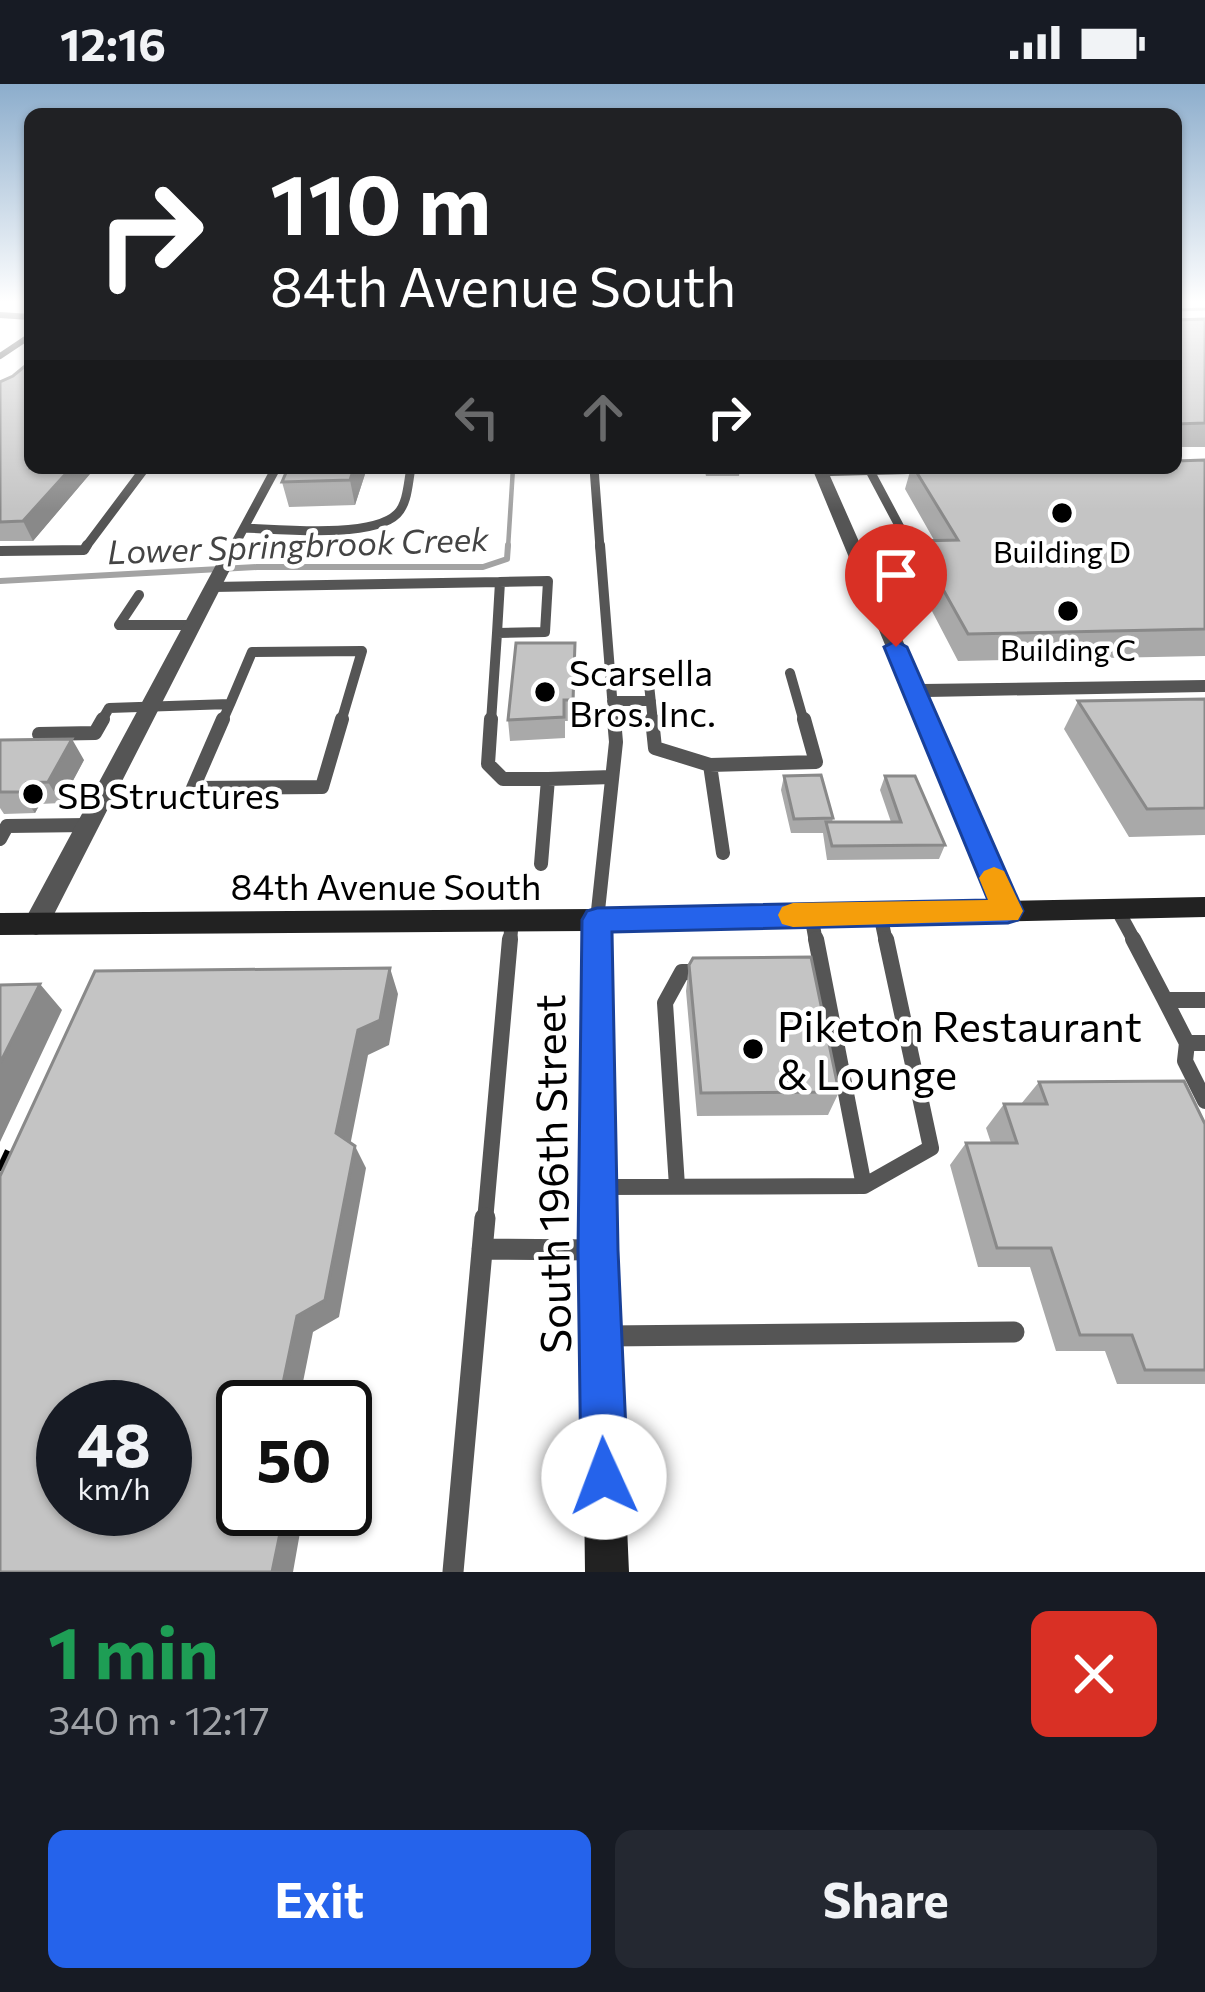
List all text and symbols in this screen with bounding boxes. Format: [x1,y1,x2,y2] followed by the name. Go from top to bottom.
[60,15,166,70] text: 12:16
[270,150,491,252] text: 110 m
[72,156,228,312] icon: right
[270,252,736,318] text: 84th Avenue South
[444,384,510,450] icon: left
[570,384,636,450] icon: ahead
[696,384,762,450] icon: right
[1049,500,1075,526] marker: Building D
[107,517,491,571] water label: Lower Springbrook Creek
[845,524,947,647] pin
[993,532,1131,569] place label: Building D
[863,542,929,608] icon: arrive
[1055,598,1081,624] marker: Building C
[1000,630,1136,667] place label: Building C
[569,649,716,734] place label: Scarsella Bros. Inc.
[532,679,558,705] marker: Scarsella Bros. Inc.
[57,772,280,816] place label: SB Structures
[20,781,46,807] marker: SB Structures
[231,863,541,907] street label: 84th Avenue South
[522,994,580,1354] street label: South 196th Street
[777,999,1142,1099] place label: Piketon Restaurant & Lounge
[740,1036,766,1062] marker: Piketon Restaurant & Lounge
[216,1380,372,1536] speed limit sign: 50
[77,1406,151,1479] text: 48
[541,1414,667,1540] position arrow
[78,1469,150,1506] text: km/h
[48,1606,219,1694] text: 1 min
[1031,1611,1157,1737] button: close
[48,1695,270,1743] text: 340 m · 12:17
[48,1830,591,1968] button: Exit
[615,1830,1157,1968] button: Share

